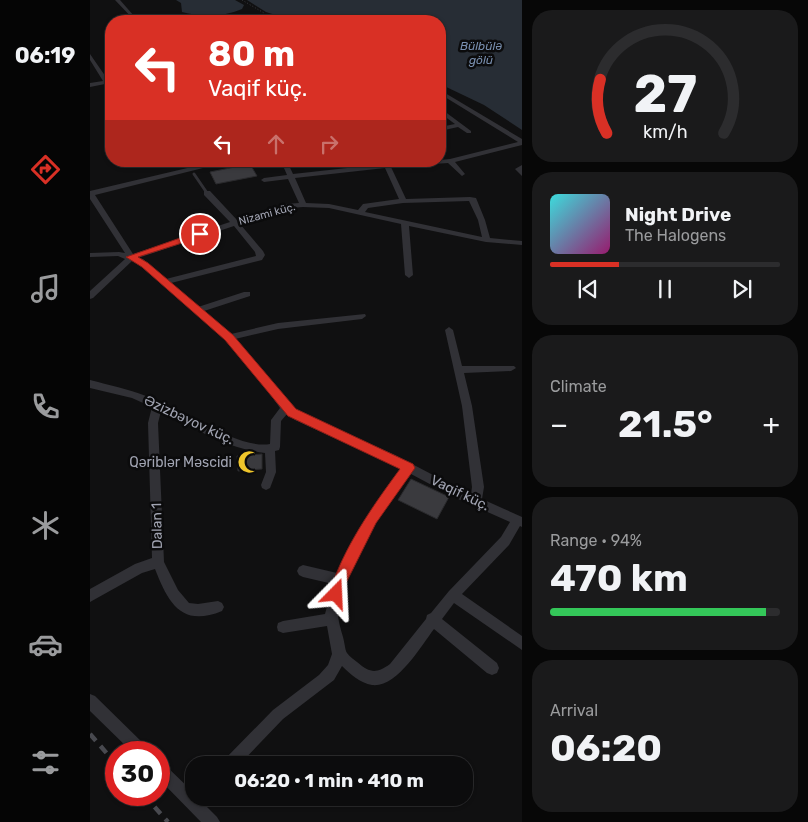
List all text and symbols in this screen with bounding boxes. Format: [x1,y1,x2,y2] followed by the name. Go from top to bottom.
[208,33,295,75] text: 80 m
[125,35,190,100] icon: left
[460,39,502,67] water label: Bülbülə gölü
[15,42,75,69] text: 06:19
[633,63,697,125] text: 27
[208,75,307,102] text: Vaqif küç.
[643,121,687,142] text: km/h
[209,130,237,158] icon: left
[262,130,290,158] icon: ahead
[315,130,343,158] icon: right
[28,152,63,187] icon: directions
[237,200,297,228] street label: Nizami küç.
[625,203,731,226] text: Night Drive
[179,213,221,255] pin
[186,220,214,248] icon: arrive
[625,226,726,245] text: The Halogens
[28,271,63,306] icon: music
[574,275,602,303] icon: previous
[651,275,679,303] icon: pause
[728,275,756,303] icon: next
[550,377,607,396] text: Climate
[28,389,63,424] icon: phone
[141,392,237,448] street label: Əzizbəyov küç.
[618,401,713,447] text: 21.5°
[550,408,568,441] text: −
[763,408,780,441] text: +
[236,449,262,475] mosque icon: Qəriblər Məscidi
[129,454,232,471] place label: Qəriblər Məscidi
[428,471,492,515] street label: Vaqif küç.
[148,503,166,549] street label: Dalan 1
[28,508,63,543] icon: climate
[550,531,642,550] text: Range · 94%
[550,555,688,601] text: 470 km
[309,567,361,619] position arrow
[28,627,63,662] icon: car
[550,701,598,720] text: Arrival
[550,725,662,771] text: 06:20
[105,741,170,806] speed limit sign: 30
[28,745,63,780] icon: filters
[234,769,424,792] text: 06:20 · 1 min · 410 m

